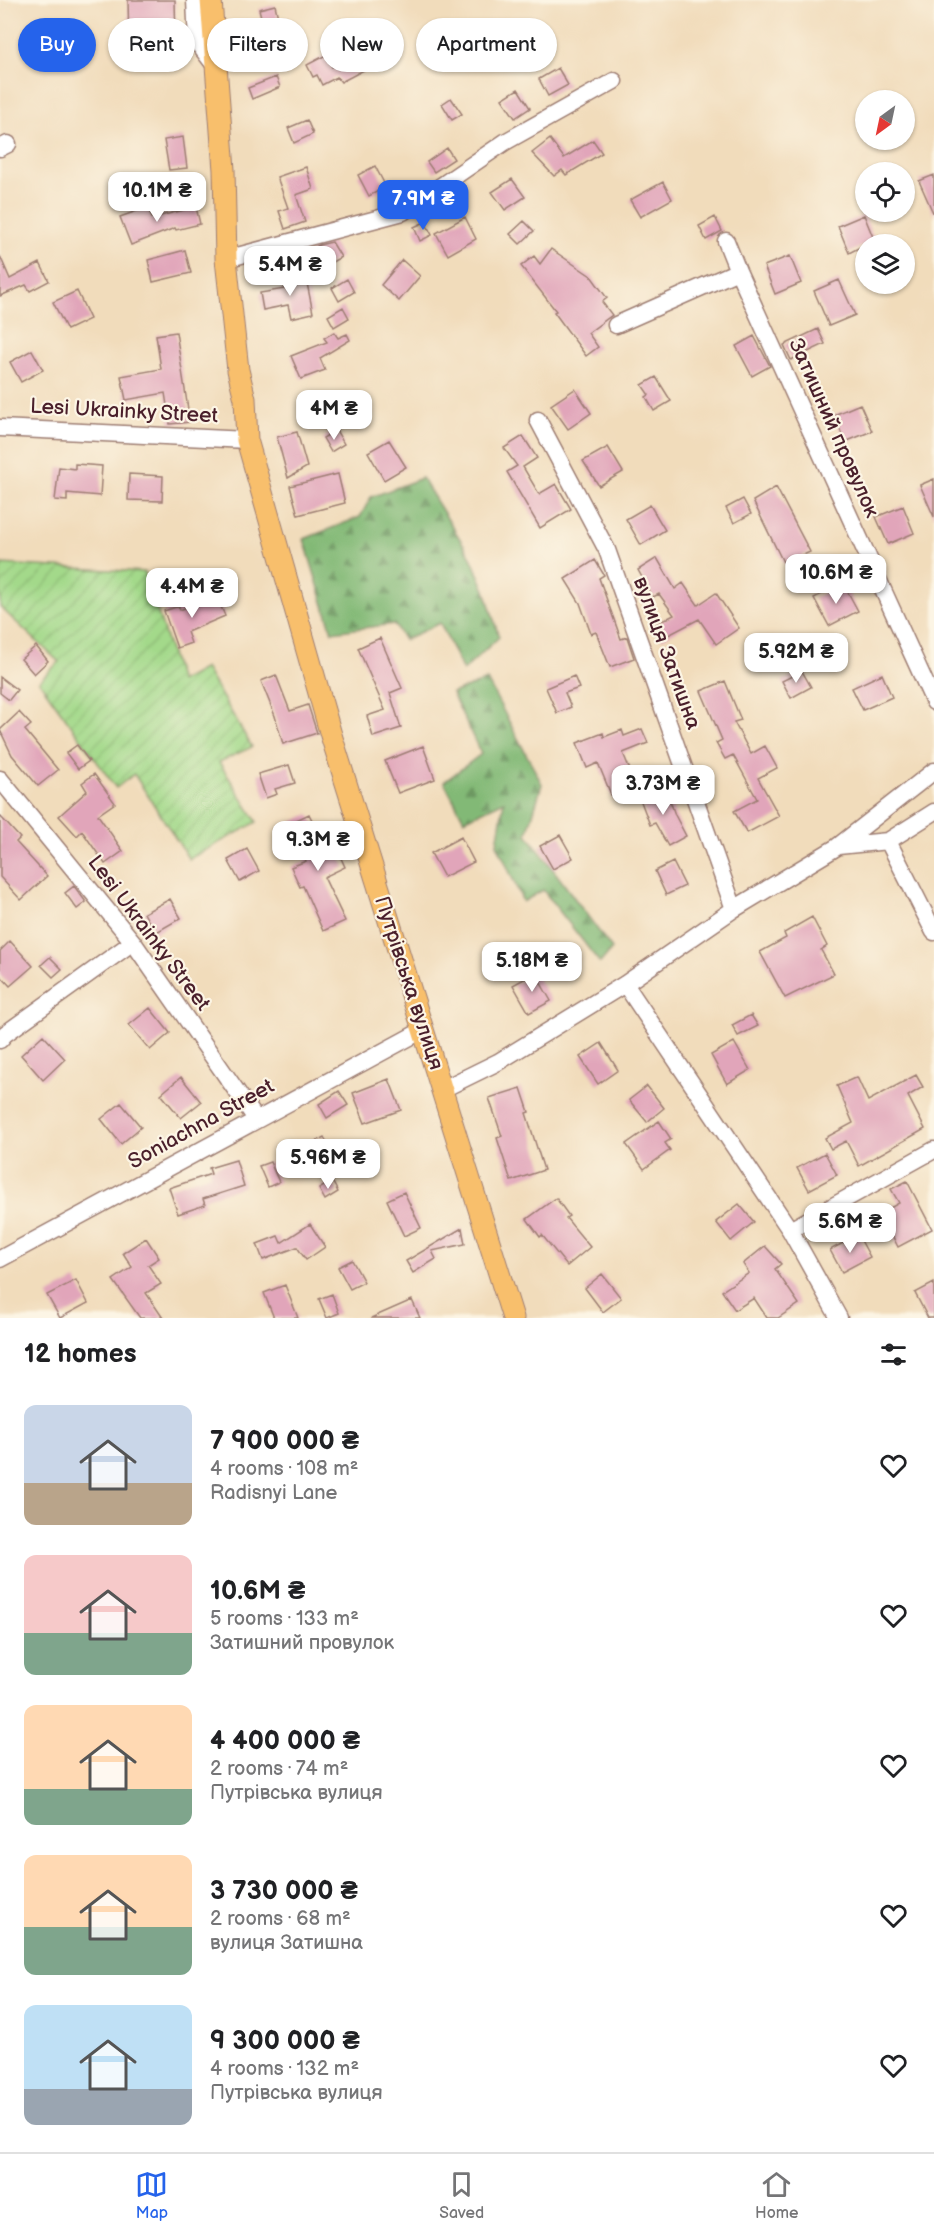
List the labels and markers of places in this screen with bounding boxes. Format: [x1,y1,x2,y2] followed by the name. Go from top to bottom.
[102,172,212,223] pin: 10.1M ₴
[374,180,472,231] pin: 7.9M ₴
[241,246,339,297] pin: 5.4M ₴
[298,390,370,441] pin: 4M ₴
[781,554,891,605] pin: 10.6M ₴
[143,568,241,619] pin: 4.4M ₴
[741,633,851,684] pin: 5.92M ₴
[608,765,718,816] pin: 3.73M ₴
[269,821,367,872] pin: 9.3M ₴
[477,942,587,993] pin: 5.18M ₴
[273,1139,383,1190] pin: 5.96M ₴
[801,1203,899,1254] pin: 5.6M ₴

